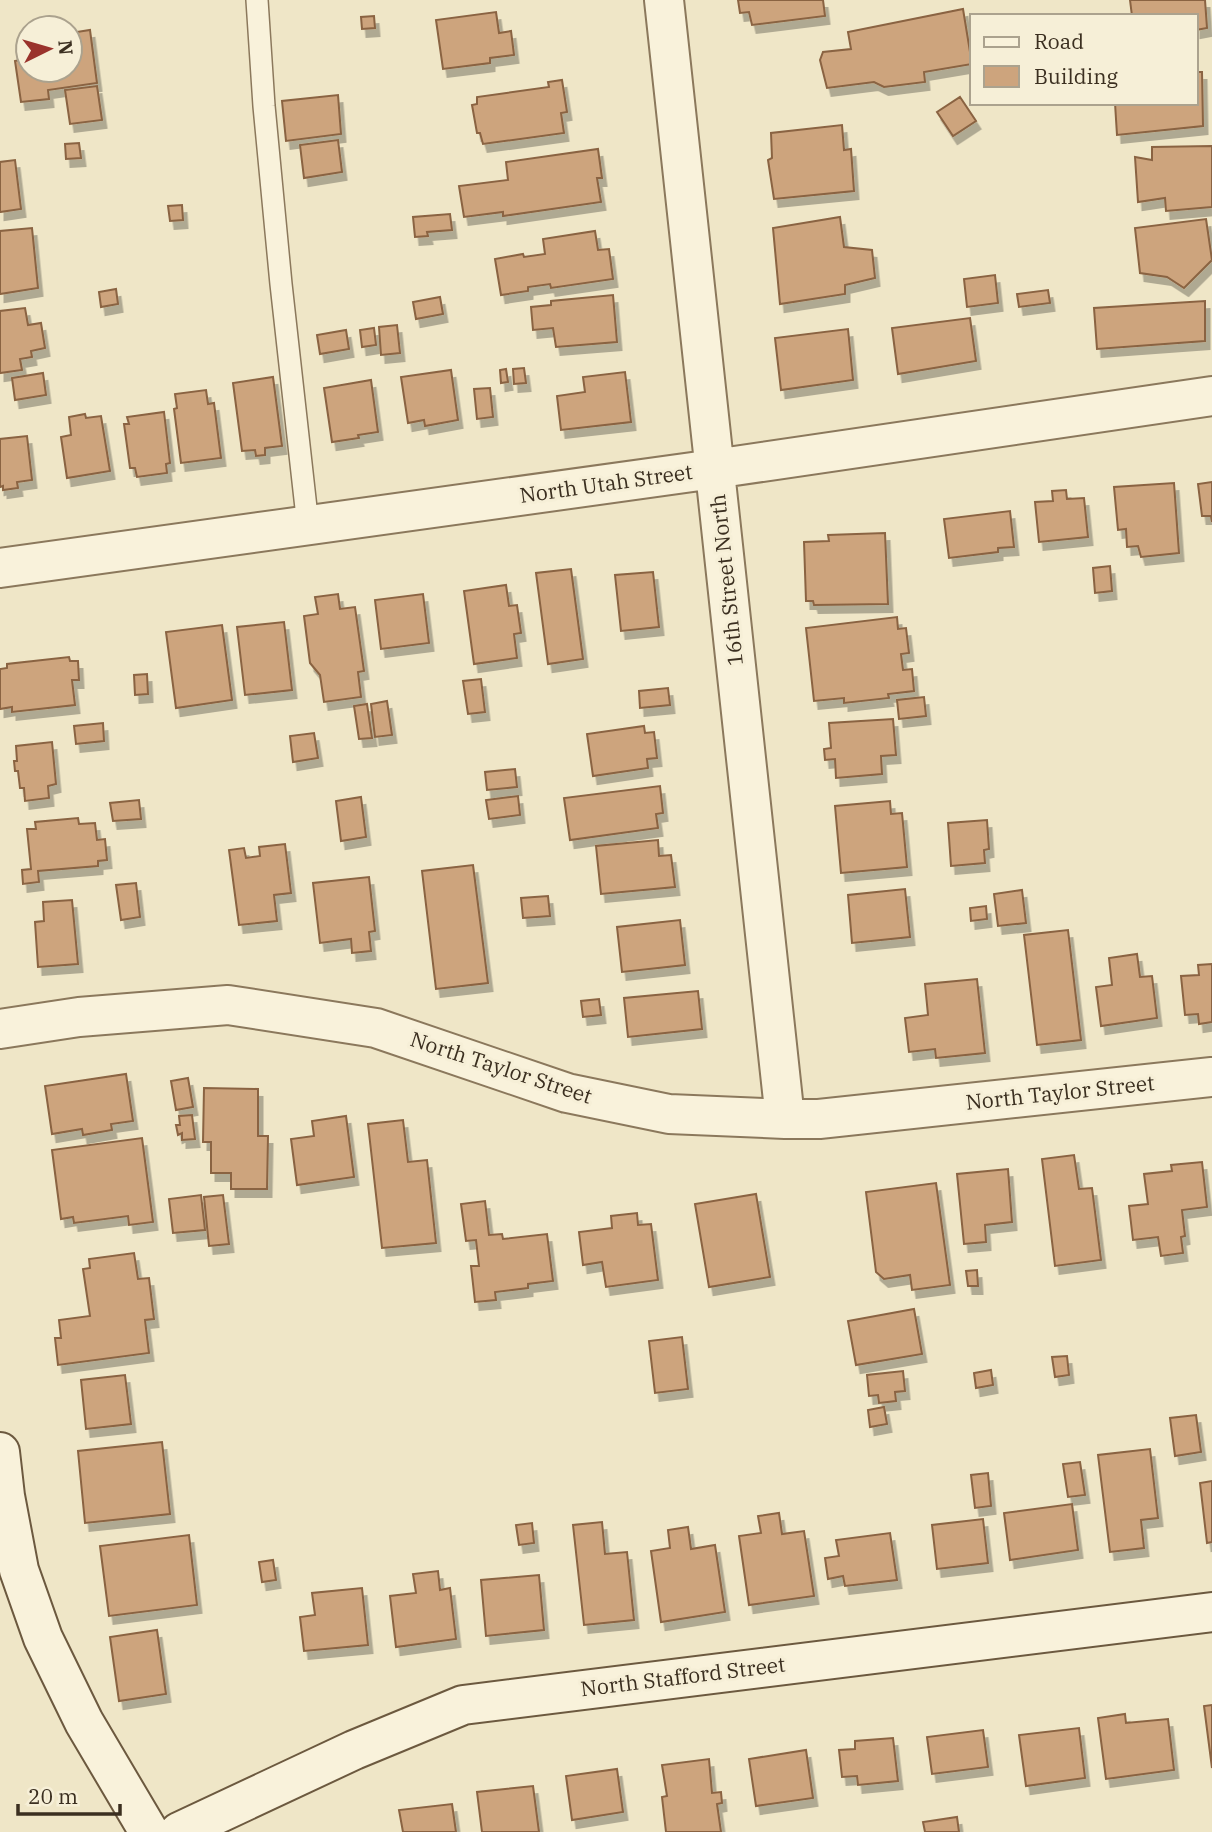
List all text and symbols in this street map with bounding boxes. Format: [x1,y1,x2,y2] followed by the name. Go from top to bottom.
[14,14,84,84] north arrow
[970,14,1198,105] legend
[1034,27,1084,55] text: Road
[53,39,79,56] text: N
[1034,62,1119,90] text: Building
[518,457,694,509] street label: North Utah Street
[703,493,749,667] street label: 16th Street North
[407,1024,596,1110] street label: North Taylor Street
[964,1068,1156,1116] street label: North Taylor Street
[579,1650,787,1702] street label: North Stafford Street
[18,1772,119,1816] scale bar
[28,1782,78,1810] text: 20 m

